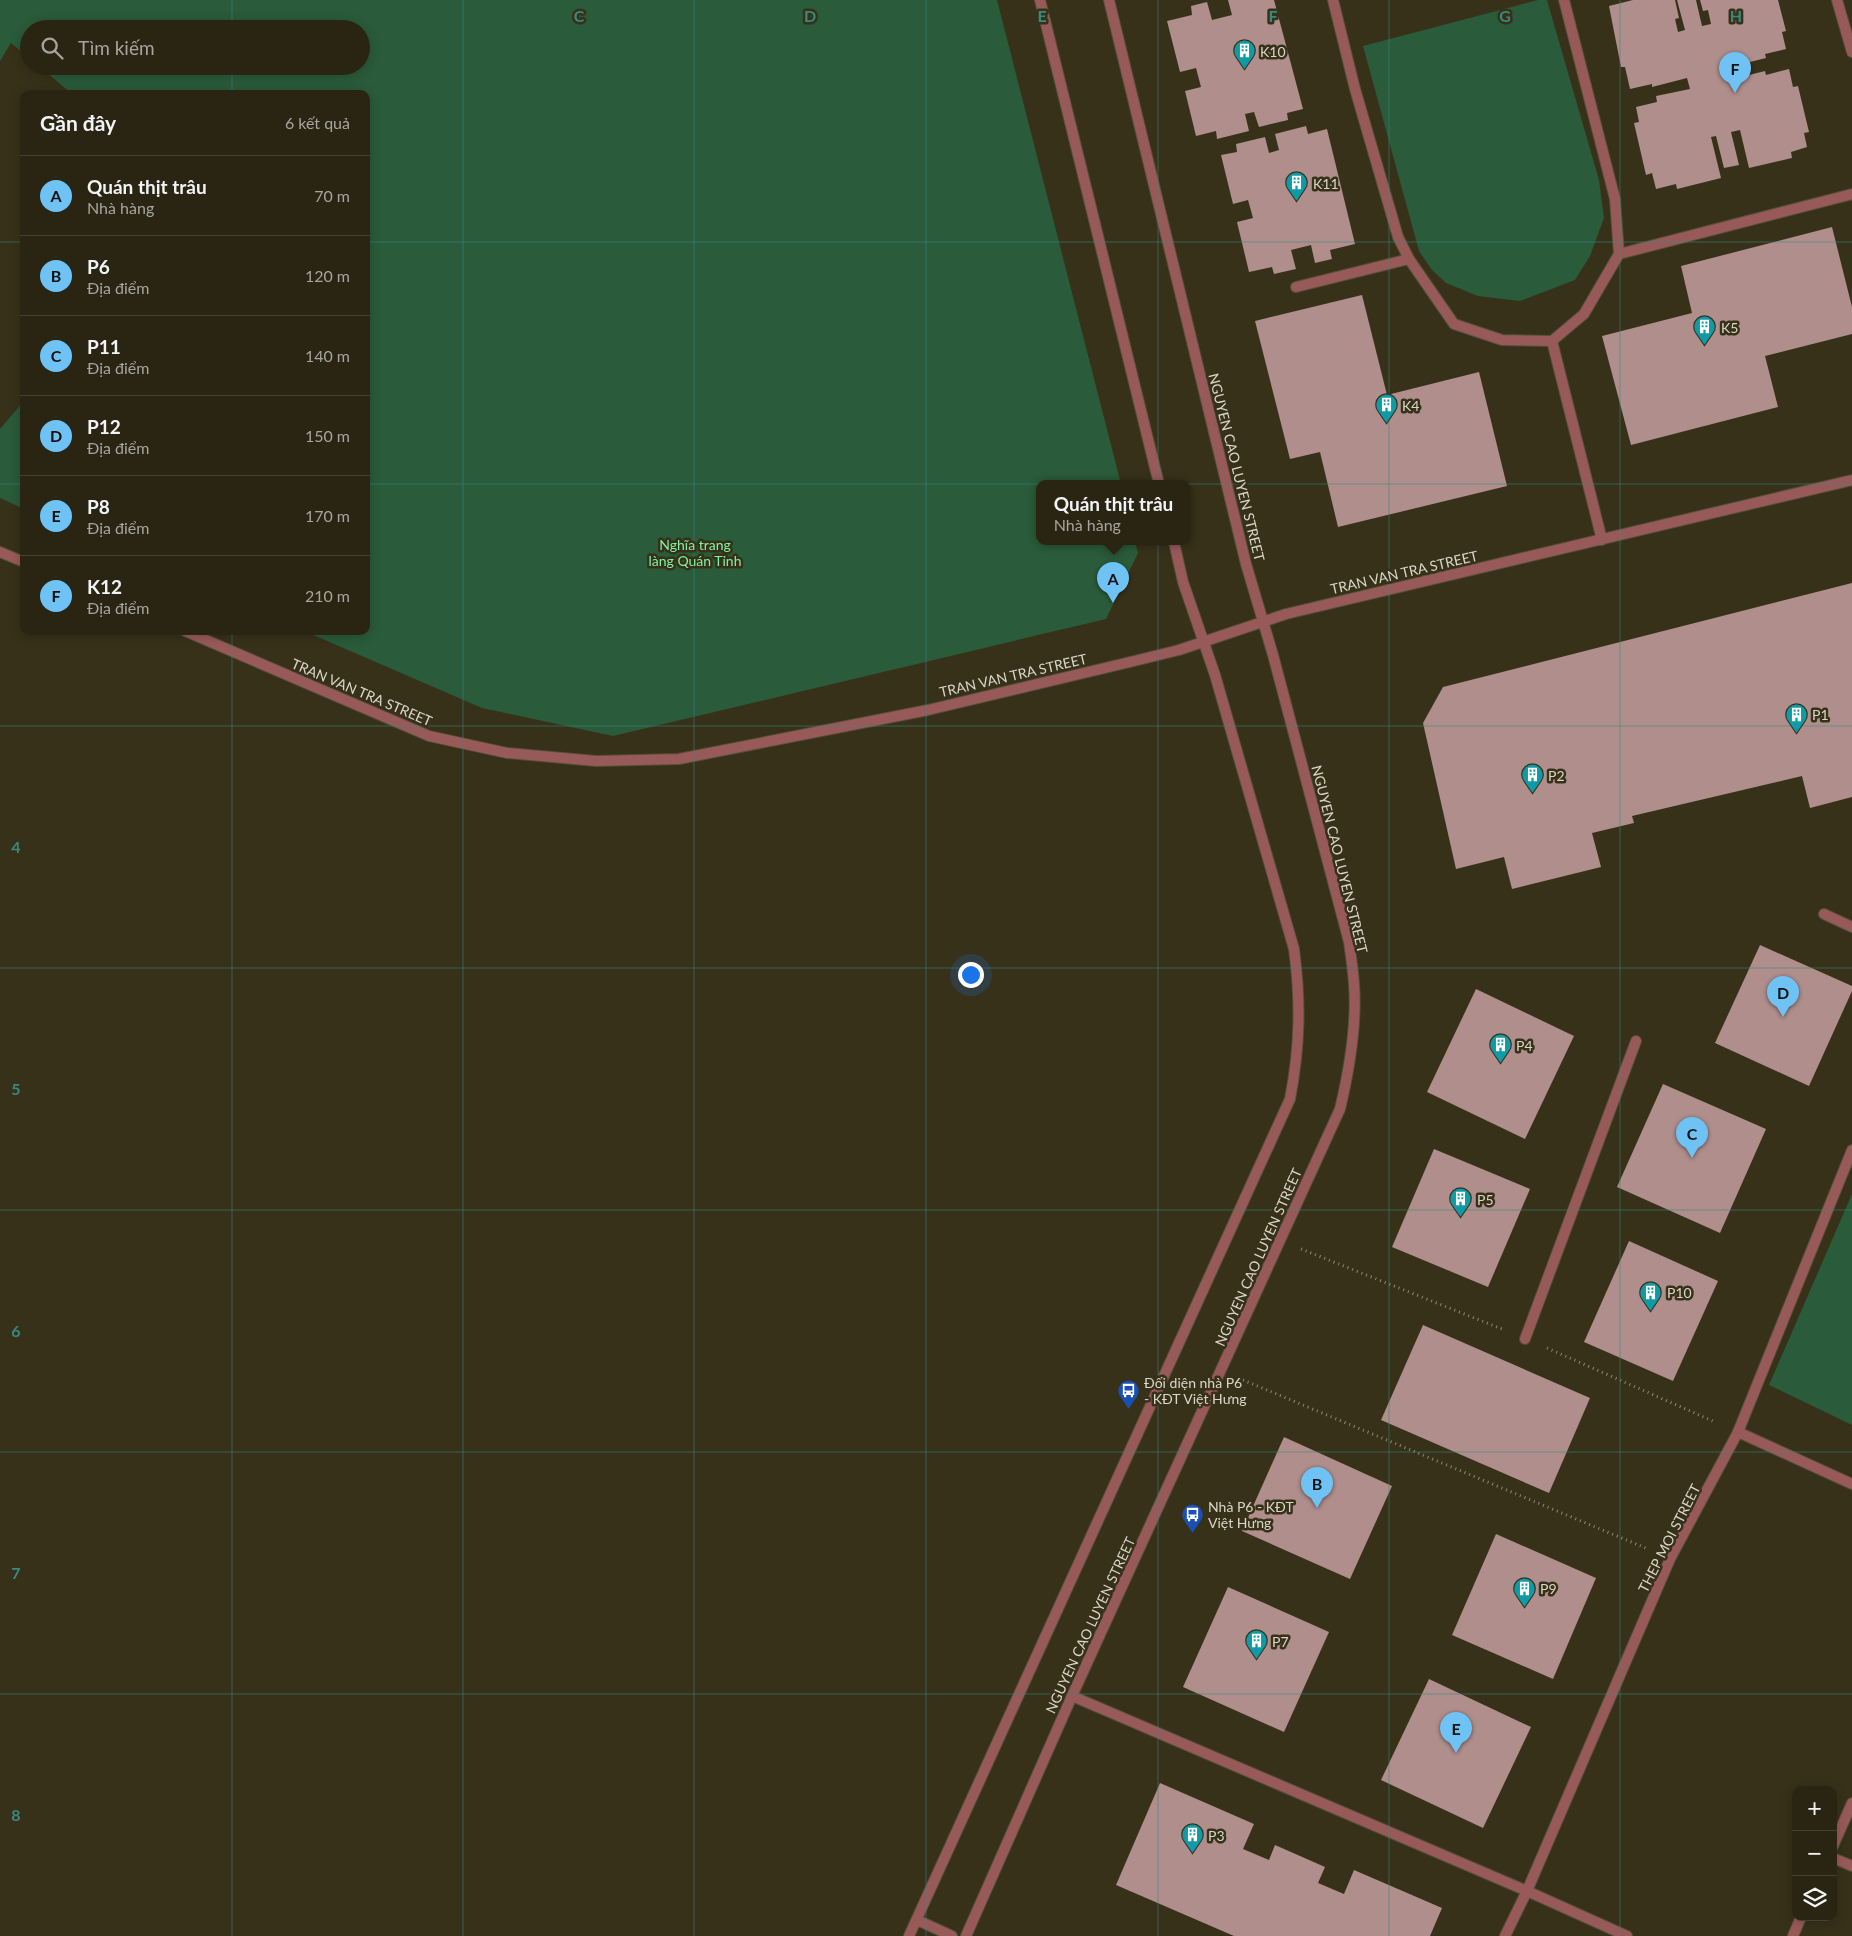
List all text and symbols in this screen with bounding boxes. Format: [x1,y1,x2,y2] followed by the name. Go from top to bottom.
[574,6,585,25] text: C
[804,6,816,25] text: D
[1037,6,1047,25] text: E
[1268,6,1278,25] text: F
[1499,6,1511,25] text: G
[1730,6,1742,25] text: H
[20,20,370,75] search box
[38,34,66,62] icon: search
[78,36,155,59] text: Tìm kiếm
[1232,39,1256,70] building icon: K10
[1260,43,1286,60] place label: K10
[1719,52,1751,93] pin: F
[40,110,116,135] text: Gần đây
[285,113,350,132] text: 6 kết quả
[1285,171,1309,202] building icon: K11
[87,175,207,198] text: Quán thịt trâu
[1313,175,1339,192] place label: K11
[50,186,62,205] text: A
[314,186,350,205] text: 70 m
[87,198,154,217] text: Nhà hàng
[87,255,110,278] text: P6
[51,266,61,285] text: B
[305,266,350,285] text: 120 m
[87,278,149,297] text: Địa điểm
[1693,315,1717,346] building icon: K5
[1721,319,1738,336] place label: K5
[87,335,121,358] text: P11
[51,346,61,365] text: C
[305,346,350,365] text: 140 m
[87,358,149,377] text: Địa điểm
[1205,371,1269,563] street label: NGUYEN CAO LUYEN STREET
[1374,393,1398,424] building icon: K4
[1402,397,1419,414] place label: K4
[87,415,121,438] text: P12
[50,426,62,445] text: D
[305,426,350,445] text: 150 m
[87,438,149,457] text: Địa điểm
[1036,480,1191,545] popup
[1054,492,1173,515] text: Quán thịt trâu
[87,495,110,518] text: P8
[51,506,61,525] text: E
[305,506,350,525] text: 170 m
[1054,515,1121,534] text: Nhà hàng
[87,518,149,537] text: Địa điểm
[649,536,742,569] park label: Nghĩa trang làng Quán Tỉnh
[1329,547,1480,597] street label: TRAN VAN TRA STREET
[1097,562,1129,603] pin: A
[87,575,122,598] text: K12
[51,586,61,605] text: F
[305,586,350,605] text: 210 m
[87,598,149,617] text: Địa điểm
[938,650,1089,700] street label: TRAN VAN TRA STREET
[289,655,436,730] street label: TRAN VAN TRA STREET
[1784,702,1808,733] building icon: P1
[1812,706,1829,723] place label: P1
[1308,763,1372,955] street label: NGUYEN CAO LUYEN STREET
[1520,763,1544,794] building icon: P2
[1548,767,1565,784] place label: P2
[11,837,21,856] text: 4
[958,962,984,988] your location
[1767,976,1799,1017] pin: D
[1488,1033,1512,1064] building icon: P4
[1516,1037,1533,1054] place label: P4
[11,1079,21,1098] text: 5
[1676,1117,1708,1158] pin: C
[1211,1165,1305,1349] street label: NGUYEN CAO LUYEN STREET
[1449,1187,1473,1218] building icon: P5
[1477,1191,1494,1208] place label: P5
[1639,1280,1663,1311] building icon: P10
[1667,1284,1692,1301] place label: P10
[11,1321,21,1340] text: 6
[1144,1374,1247,1407] place label: Đối diện nhà P6 - KĐT Việt Hưng
[1116,1378,1140,1409] bus stop icon: Đối diện nhà P6 - KĐT Việt Hưng
[1301,1467,1333,1508] pin: B
[1634,1480,1704,1595] street label: THEP MOI STREET
[1208,1498,1294,1531] place label: Nhà P6 - KĐT Việt Hưng
[1180,1502,1204,1533] bus stop icon: Nhà P6 - KĐT Việt Hưng
[1042,1533,1139,1716] street label: NGUYEN CAO LUYEN STREET
[11,1563,21,1582] text: 7
[1512,1576,1536,1607] building icon: P9
[1540,1580,1557,1597] place label: P9
[1244,1629,1268,1660] building icon: P7
[1272,1633,1289,1650] place label: P7
[1440,1712,1472,1753] pin: E
[1792,1786,1837,1921] map controls
[1792,1786,1837,1831] button: +
[11,1805,21,1824] text: 8
[1180,1823,1204,1854] building icon: P3
[1208,1827,1225,1844] place label: P3
[1792,1831,1837,1876] button: −
[1792,1876,1837,1921] button: layers

